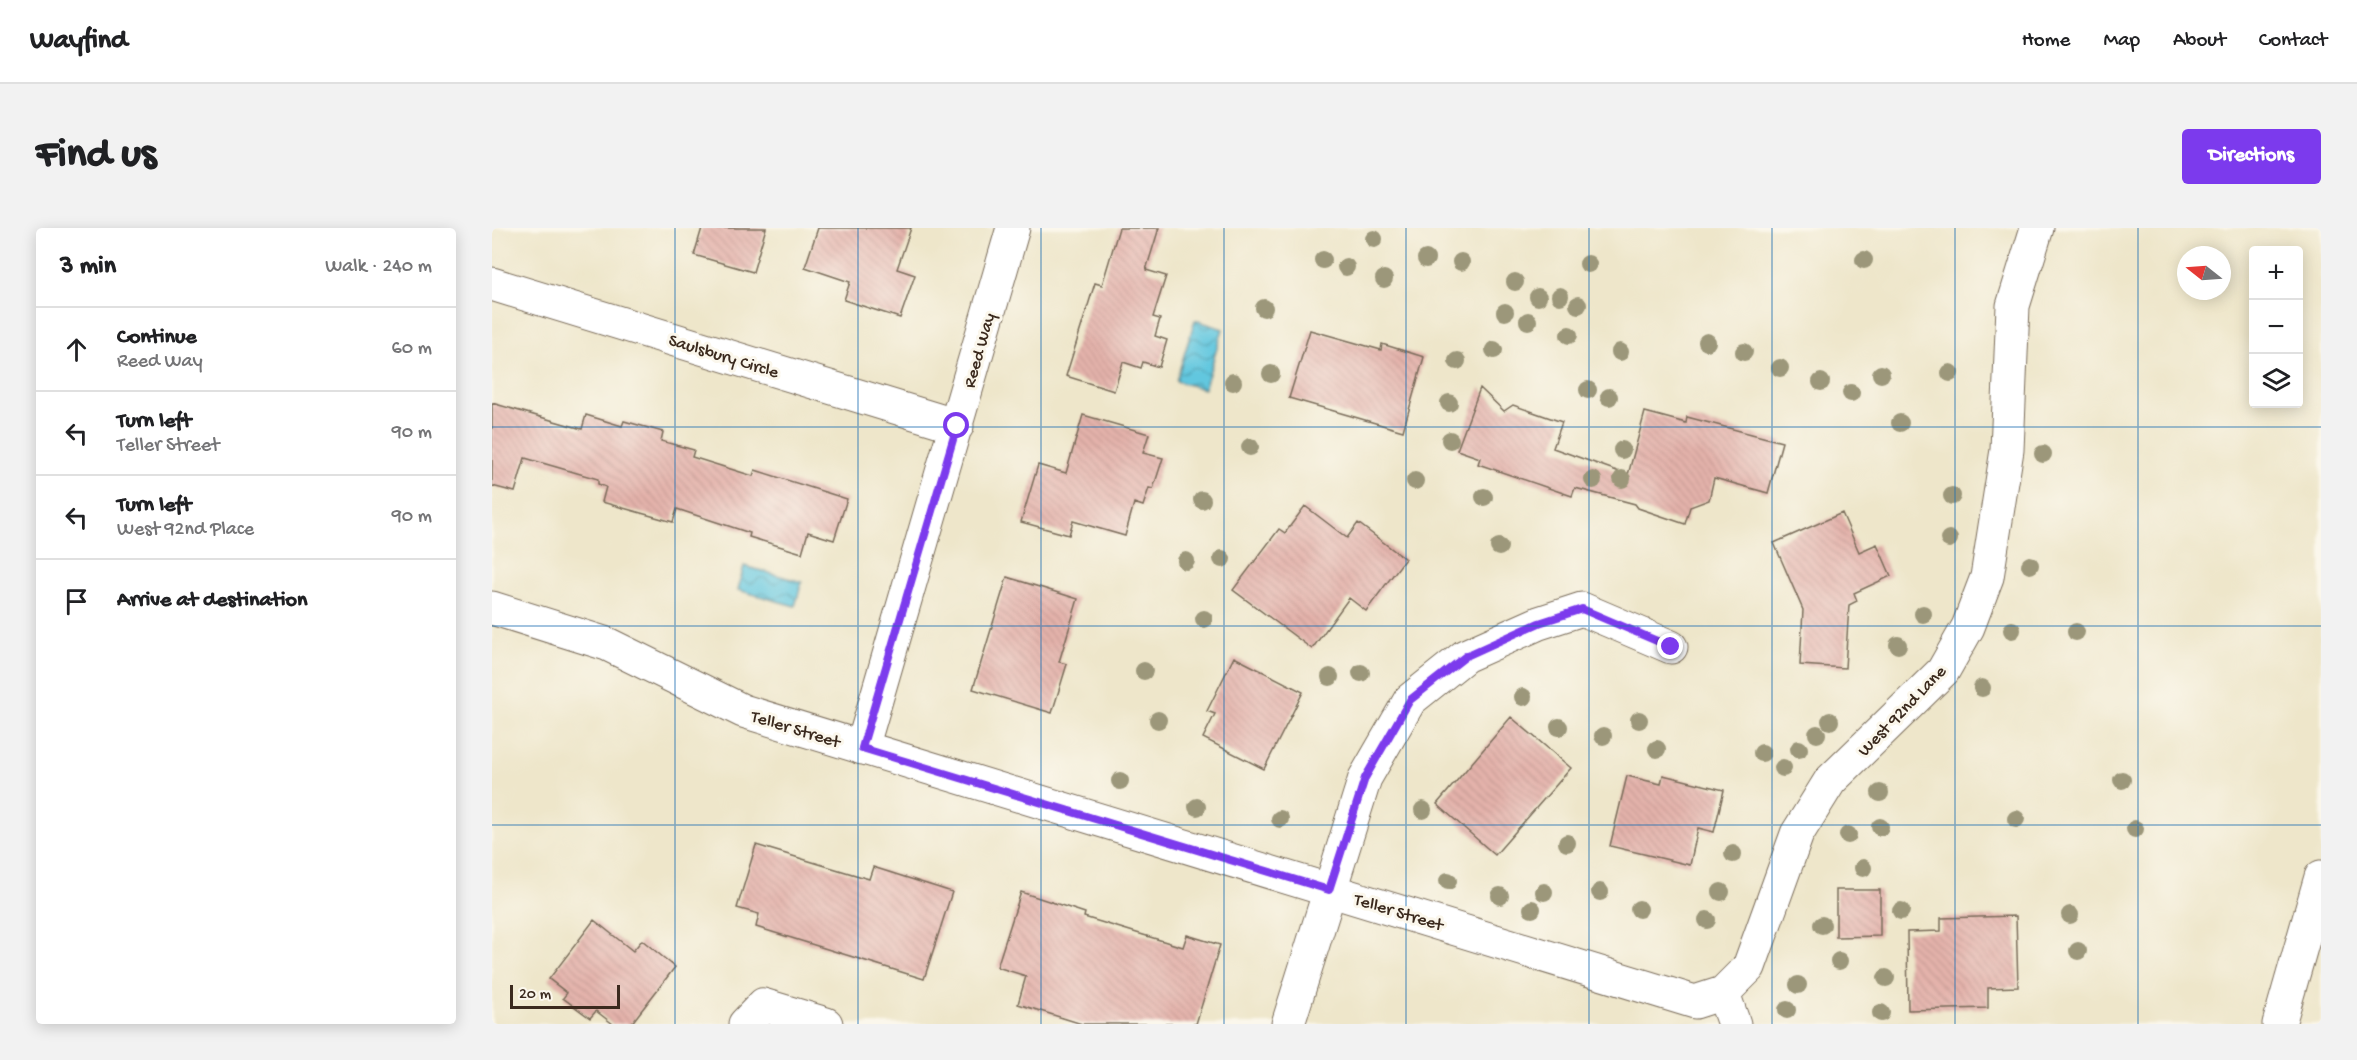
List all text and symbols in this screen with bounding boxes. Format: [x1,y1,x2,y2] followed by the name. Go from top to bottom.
[30,25,127,58] text: Wayfind
[2022,29,2070,54] text: Home
[2103,29,2140,54] text: Map
[2173,29,2226,54] text: About
[2259,29,2327,54] text: Contact
[2182,129,2321,184] button: Directions
[36,132,156,181] text: Find us
[2177,246,2231,300] north arrow
[2249,246,2303,408] map controls
[2249,246,2303,300] button: +
[60,252,116,283] text: 3 min
[325,256,432,279] text: Walk · 240 m
[2249,300,2303,354] button: −
[960,311,1001,391] street label: Reed Way
[117,325,197,351] text: Continue
[666,331,782,384] street label: Saulsbury Circle
[60,333,93,366] icon: ahead
[392,338,432,361] text: 60 m
[117,351,203,374] text: Reed Way
[2249,354,2303,408] button: layers
[117,409,191,435] text: Turn left
[943,412,969,438] route start
[60,417,93,450] icon: left
[392,422,432,445] text: 90 m
[117,435,219,458] text: Teller Street
[117,493,191,519] text: Turn left
[60,501,93,534] icon: left
[392,506,432,529] text: 90 m
[117,519,254,542] text: West 92nd Place
[60,585,93,618] icon: arrive
[117,588,307,614] text: Arrive at destination
[1657,633,1683,659] route end
[1854,661,1952,762] street label: West 92nd Lane
[747,707,844,754] street label: Teller Street
[1350,890,1447,937] street label: Teller Street
[510,982,620,1010] scale bar
[519,986,551,1005] text: 20 m

